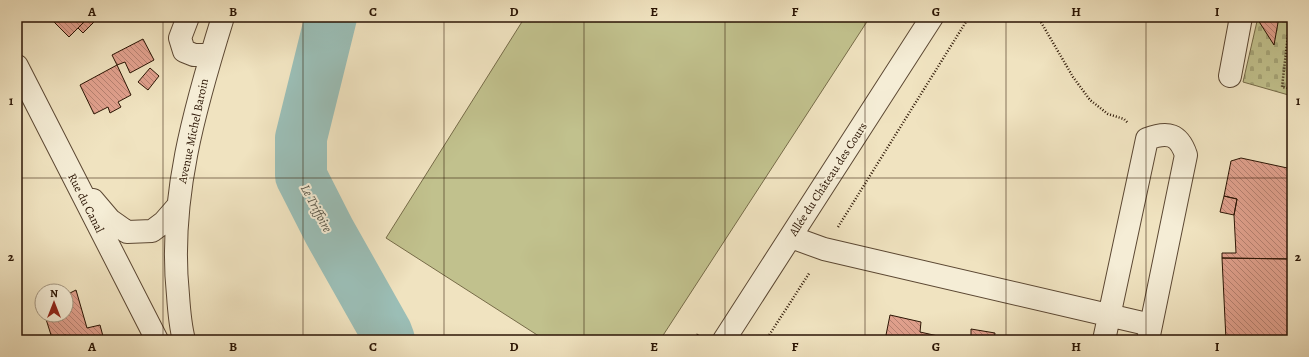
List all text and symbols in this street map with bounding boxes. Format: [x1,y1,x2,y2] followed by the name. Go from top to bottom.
[87,3,97,20] text: A
[229,3,237,20] text: B
[369,3,377,20] text: C
[509,3,519,20] text: D
[650,3,658,20] text: E
[792,3,799,20] text: F
[932,3,940,20] text: G
[1071,3,1081,20] text: H
[1215,3,1220,20] text: I
[174,77,212,186] street label: Avenue Michel Baroin
[9,92,14,109] text: 1
[1296,92,1301,109] text: 1
[785,119,871,240] street label: Allée du Château des Cours
[64,171,108,236] street label: Rue du Canal
[297,181,336,235] water label: Le Triffoire
[8,248,15,265] text: 2
[1295,248,1302,265] text: 2
[34,283,74,323] north arrow
[50,286,58,301] text: N
[87,338,97,355] text: A
[229,338,237,355] text: B
[369,338,377,355] text: C
[509,338,519,355] text: D
[650,338,658,355] text: E
[792,338,799,355] text: F
[932,338,940,355] text: G
[1071,338,1081,355] text: H
[1215,338,1220,355] text: I

